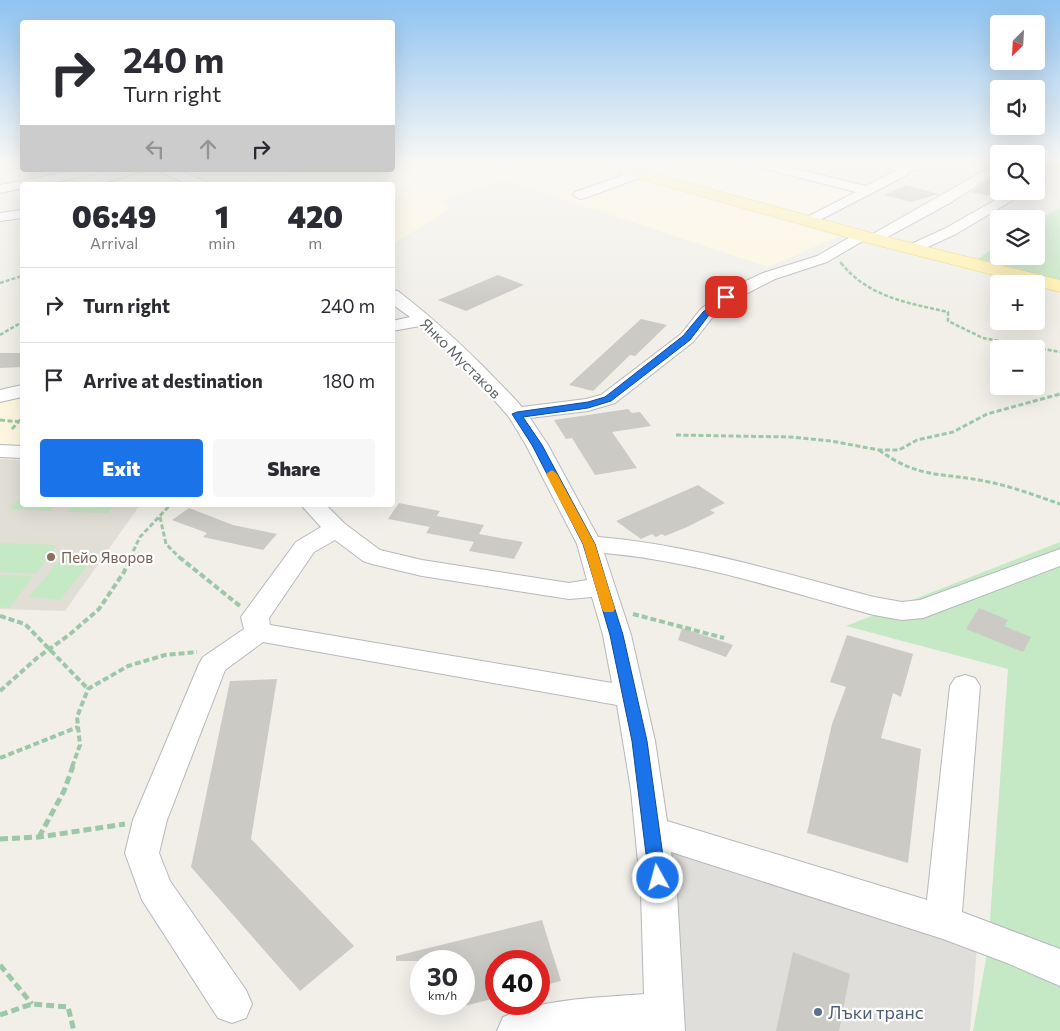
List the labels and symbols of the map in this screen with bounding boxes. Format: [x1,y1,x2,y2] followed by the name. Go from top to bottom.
[990,15,1045,70] north arrow
[705,276,747,318] pin
[417,314,505,402] street label: Янко Мустаков
[61,548,153,566] place label: Пейо Яворов
[45,551,57,563] marker: Пейо Яворов
[631,851,683,903] position arrow
[485,950,550,1015] speed limit sign: 40
[828,1001,924,1023] place label: Лъки транс
[812,1006,824,1018] marker: Лъки транс

